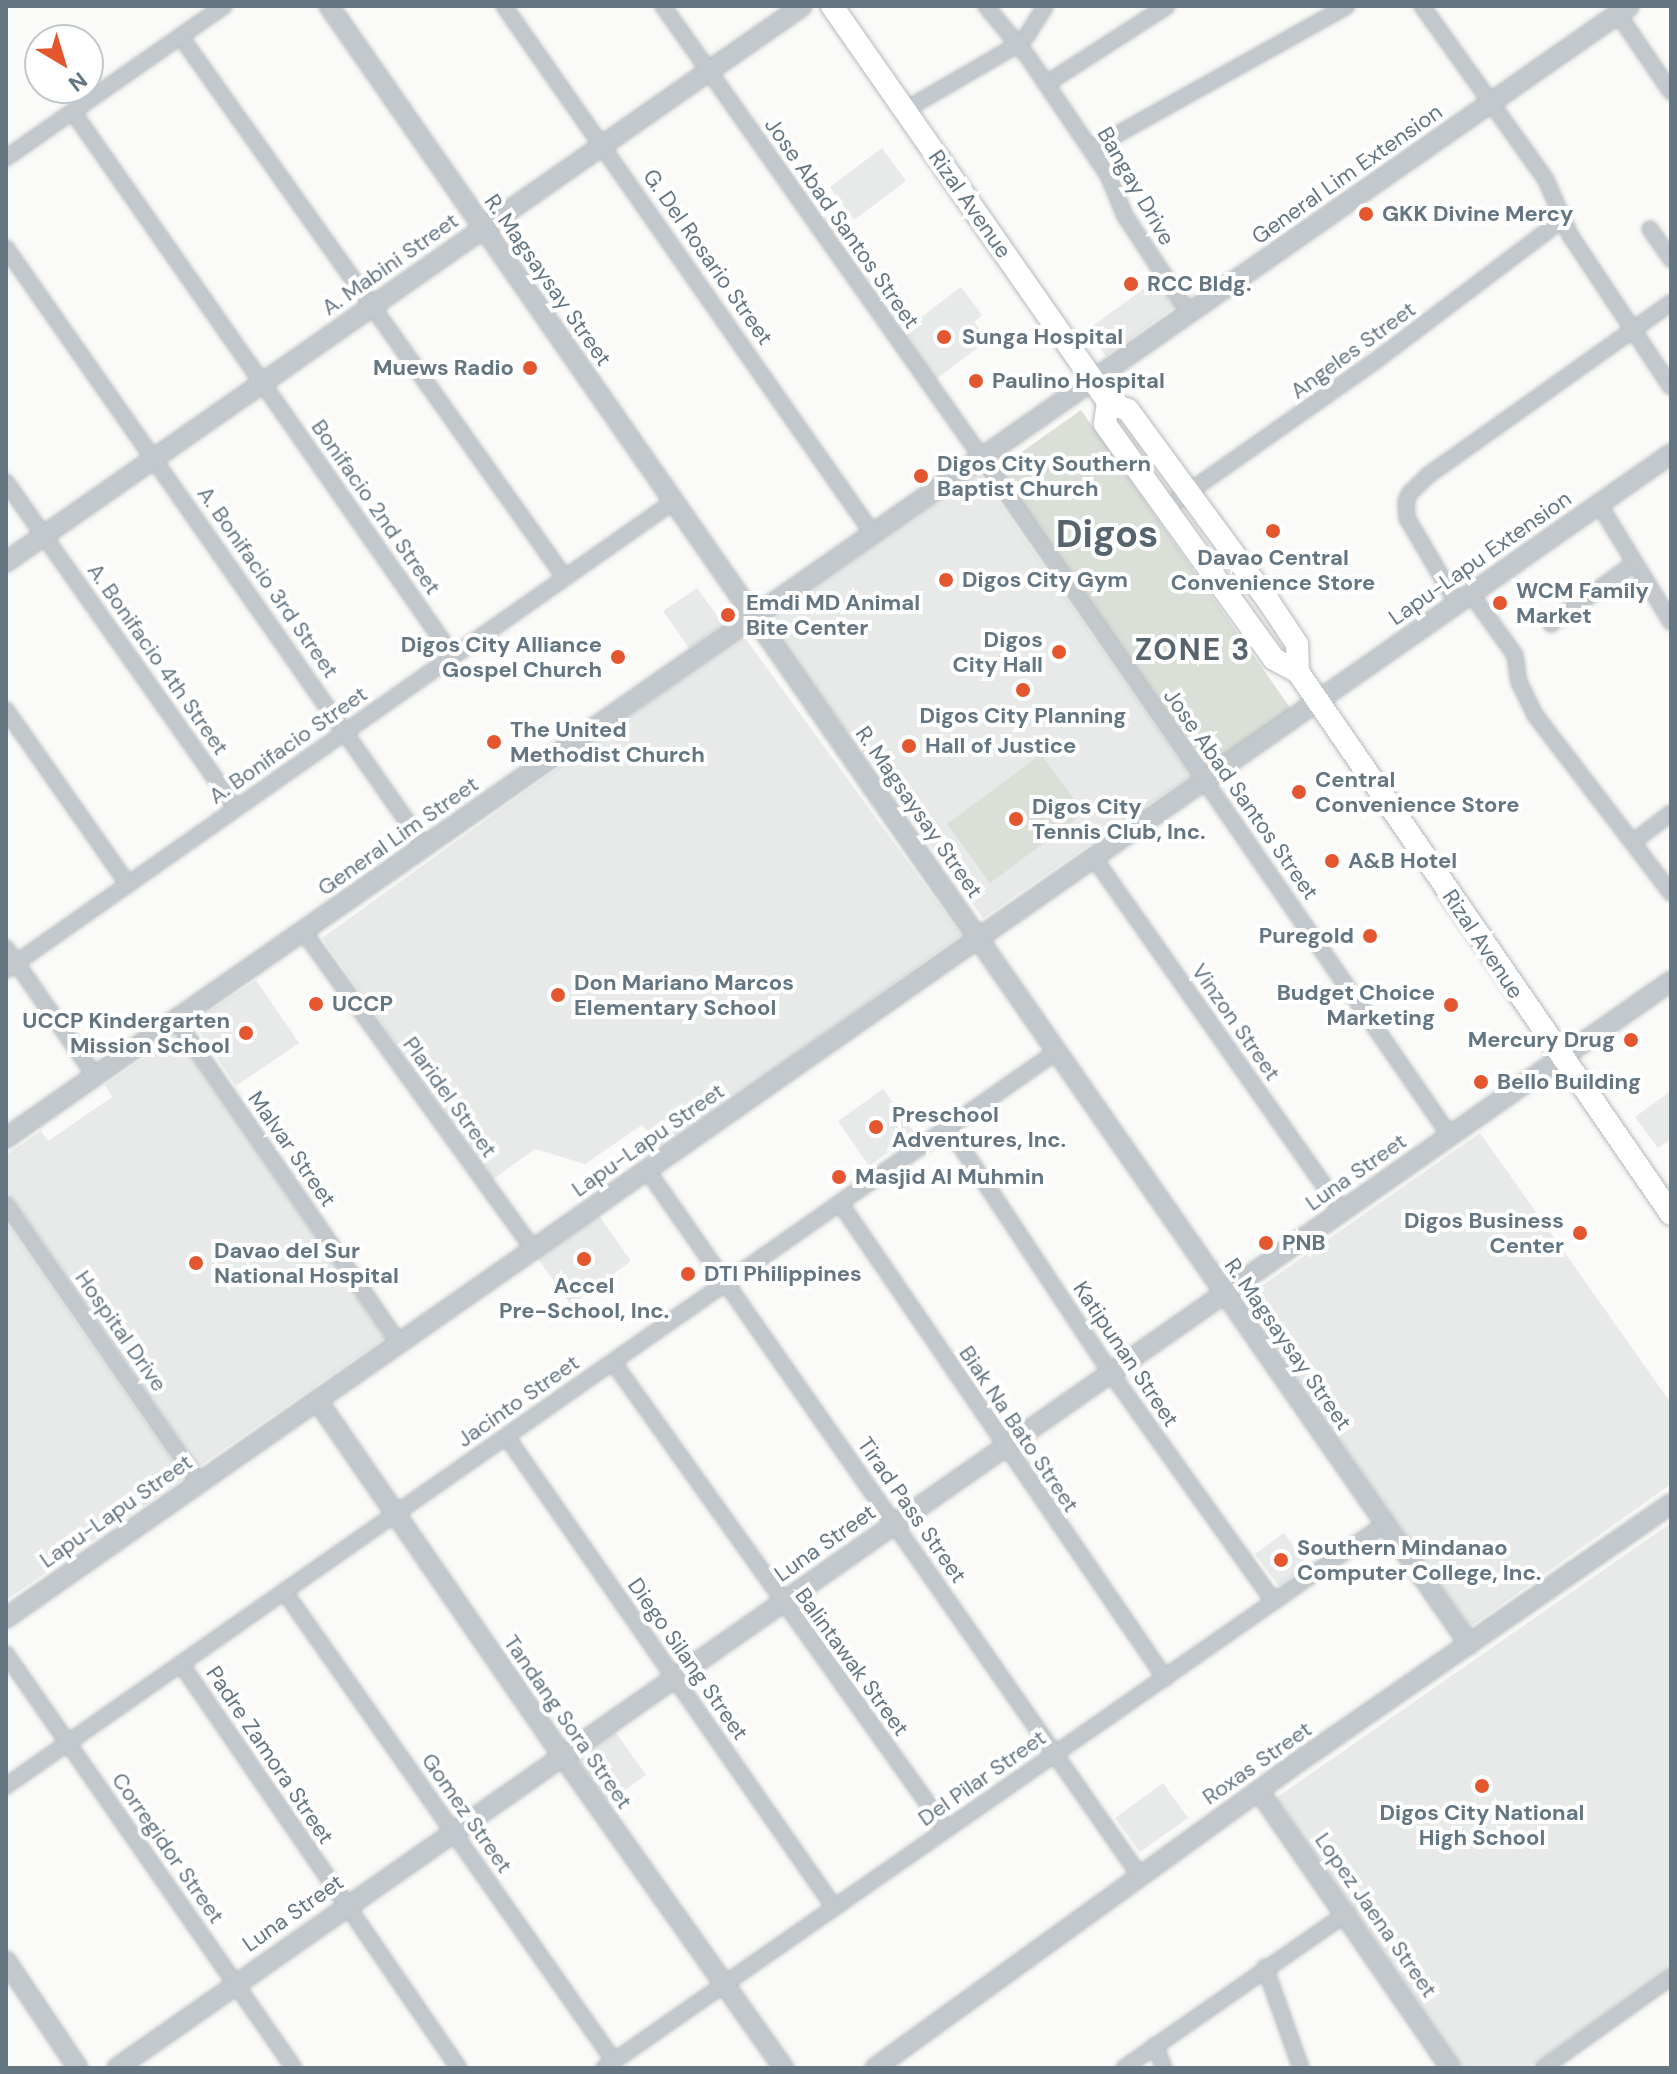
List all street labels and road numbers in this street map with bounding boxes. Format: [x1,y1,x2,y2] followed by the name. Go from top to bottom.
[1247,98,1447,250] street label: General Lim Extension
[759,112,925,334] street label: Jose Abad Santos Street
[1092,122,1180,250] street label: Bangay Drive
[923,145,1017,263] street label: Rizal Avenue
[637,164,779,350] street label: G. Del Rosario Street
[479,189,617,371] street label: R. Magsaysay Street
[317,207,463,321] street label: A. Mabini Street
[1285,296,1421,404] street label: Angeles Street
[306,415,446,599] street label: Bonifacio 2nd Street
[192,481,344,683] street label: A. Bonifacio 3rd Street
[1384,485,1576,631] street label: Lapu-Lapu Extension
[82,558,234,760] street label: A. Bonifacio 4th Street
[204,681,372,809] street label: A. Bonifacio Street
[1158,683,1324,905] street label: Jose Abad Santos Street
[850,721,988,903] street label: R. Magsaysay Street
[313,771,483,901] street label: General Lim Street
[1437,884,1529,1004] street label: Rizal Avenue
[1186,958,1286,1086] street label: Vinzon Street
[397,1032,503,1162] street label: Plaridel Street
[567,1078,729,1202] street label: Lapu-Lapu Street
[243,1086,341,1212] street label: Malvar Street
[1301,1128,1411,1216] street label: Luna Street
[1219,1253,1357,1435] street label: R. Magsaysay Street
[70,1265,172,1397] street label: Hospital Drive
[1068,1276,1184,1432] street label: Katipunan Street
[954,1341,1084,1517] street label: Biak Na Bato Street
[452,1349,584,1453] street label: Jacinto Street
[852,1432,972,1588] street label: Tirad Pass Street
[35,1449,197,1573] street label: Lapu-Lapu Street
[770,1499,880,1587] street label: Luna Street
[622,1573,754,1745] street label: Diego Silang Street
[790,1583,914,1741] street label: Balintawak Street
[498,1630,638,1814] street label: Tandang Sora Street
[201,1661,339,1849] street label: Padre Zamora Street
[1197,1716,1317,1810] street label: Roxas Street
[913,1724,1051,1832] street label: Del Pilar Street
[416,1748,518,1878] street label: Gomez Street
[106,1768,230,1928] street label: Corregidor Street
[1309,1828,1443,2002] street label: Lopez Jaena Street
[238,1869,348,1957] street label: Luna Street

